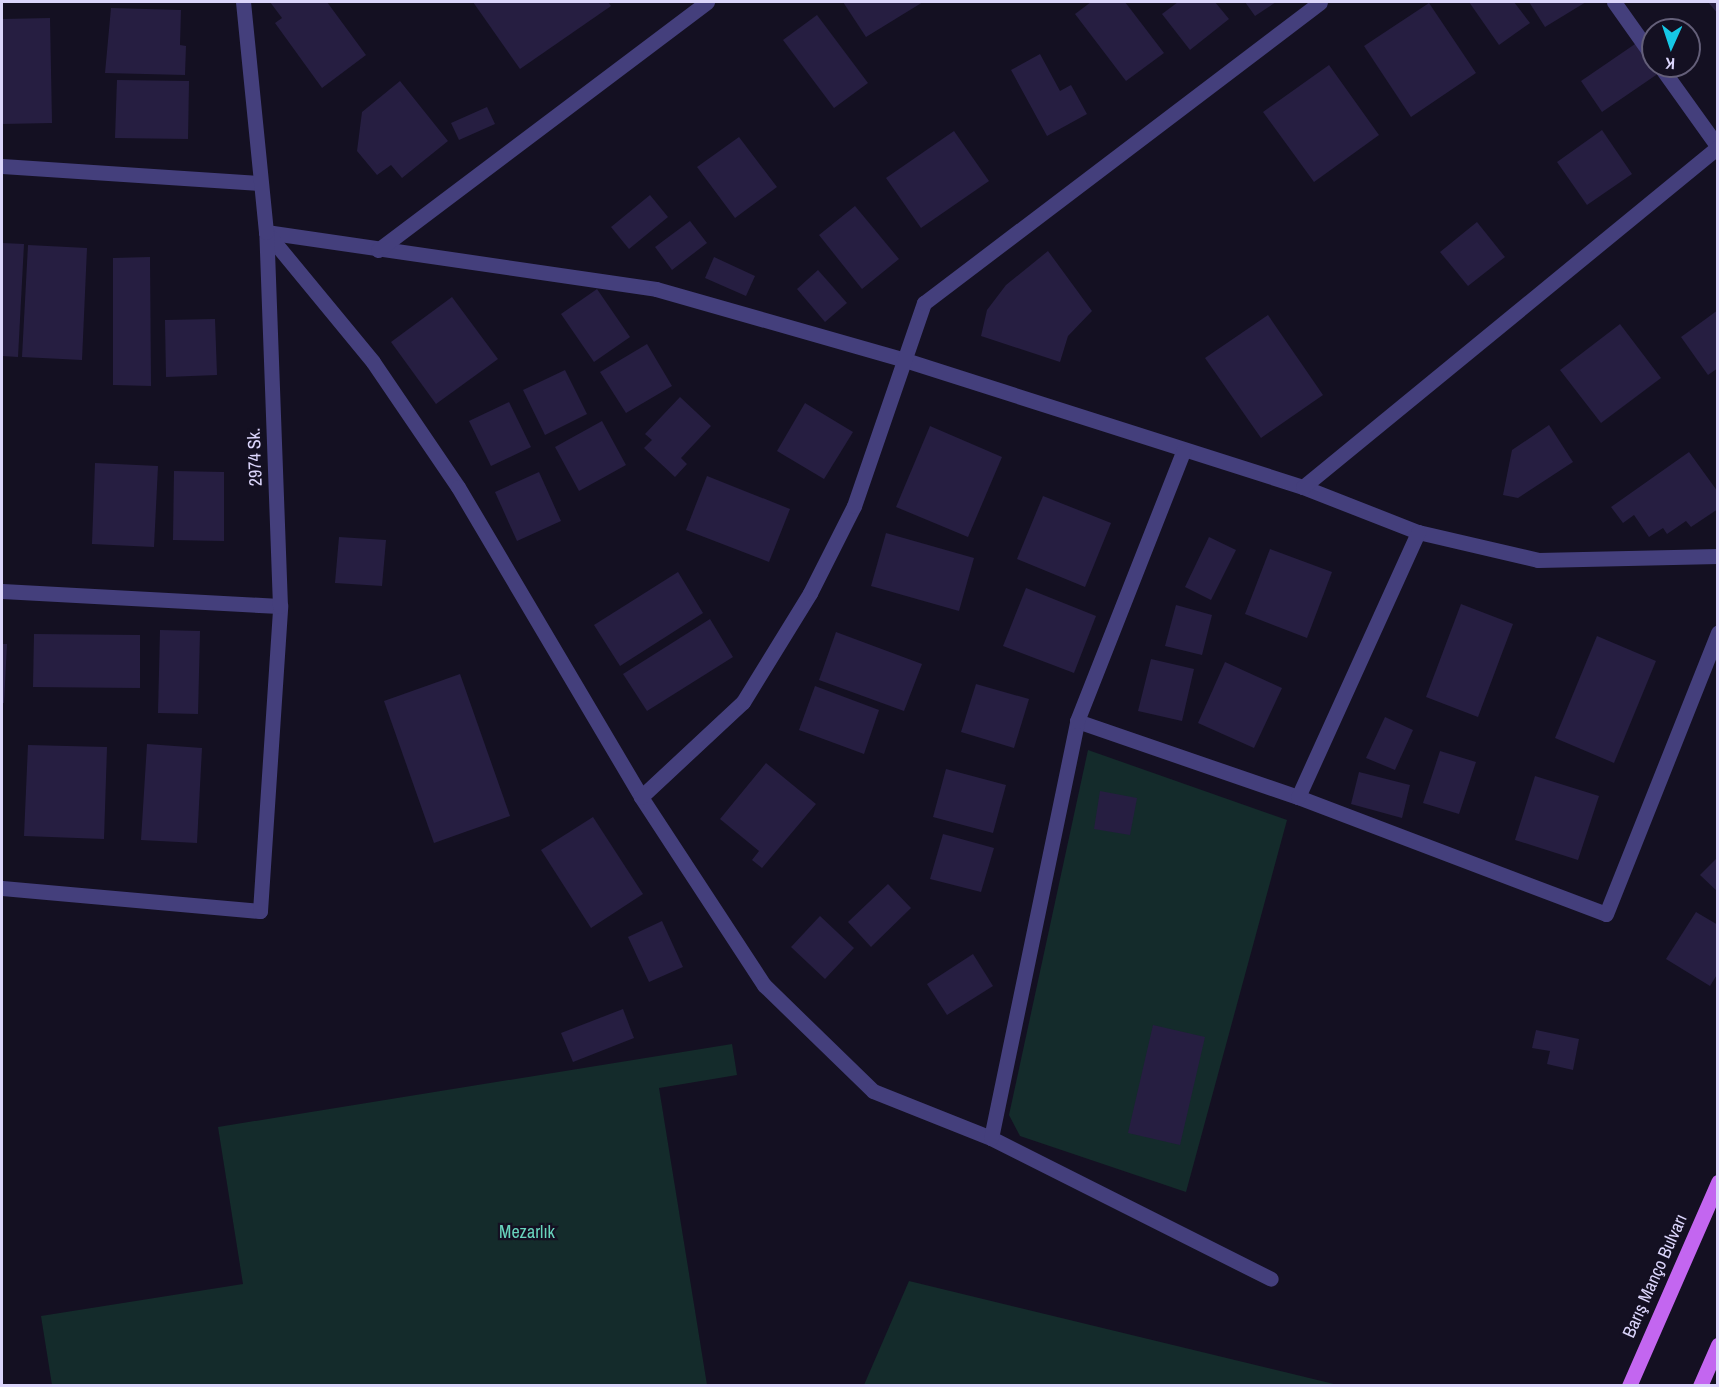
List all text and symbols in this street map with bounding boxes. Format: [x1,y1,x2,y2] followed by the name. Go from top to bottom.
[1641,18,1701,78] north arrow
[1665,53,1675,75] text: K
[243,428,267,486] street label: 2974 Sk.
[1618,1211,1692,1341] street label: Barış Manço Bulvarı
[499,1221,555,1243] park label: Mezarlık

